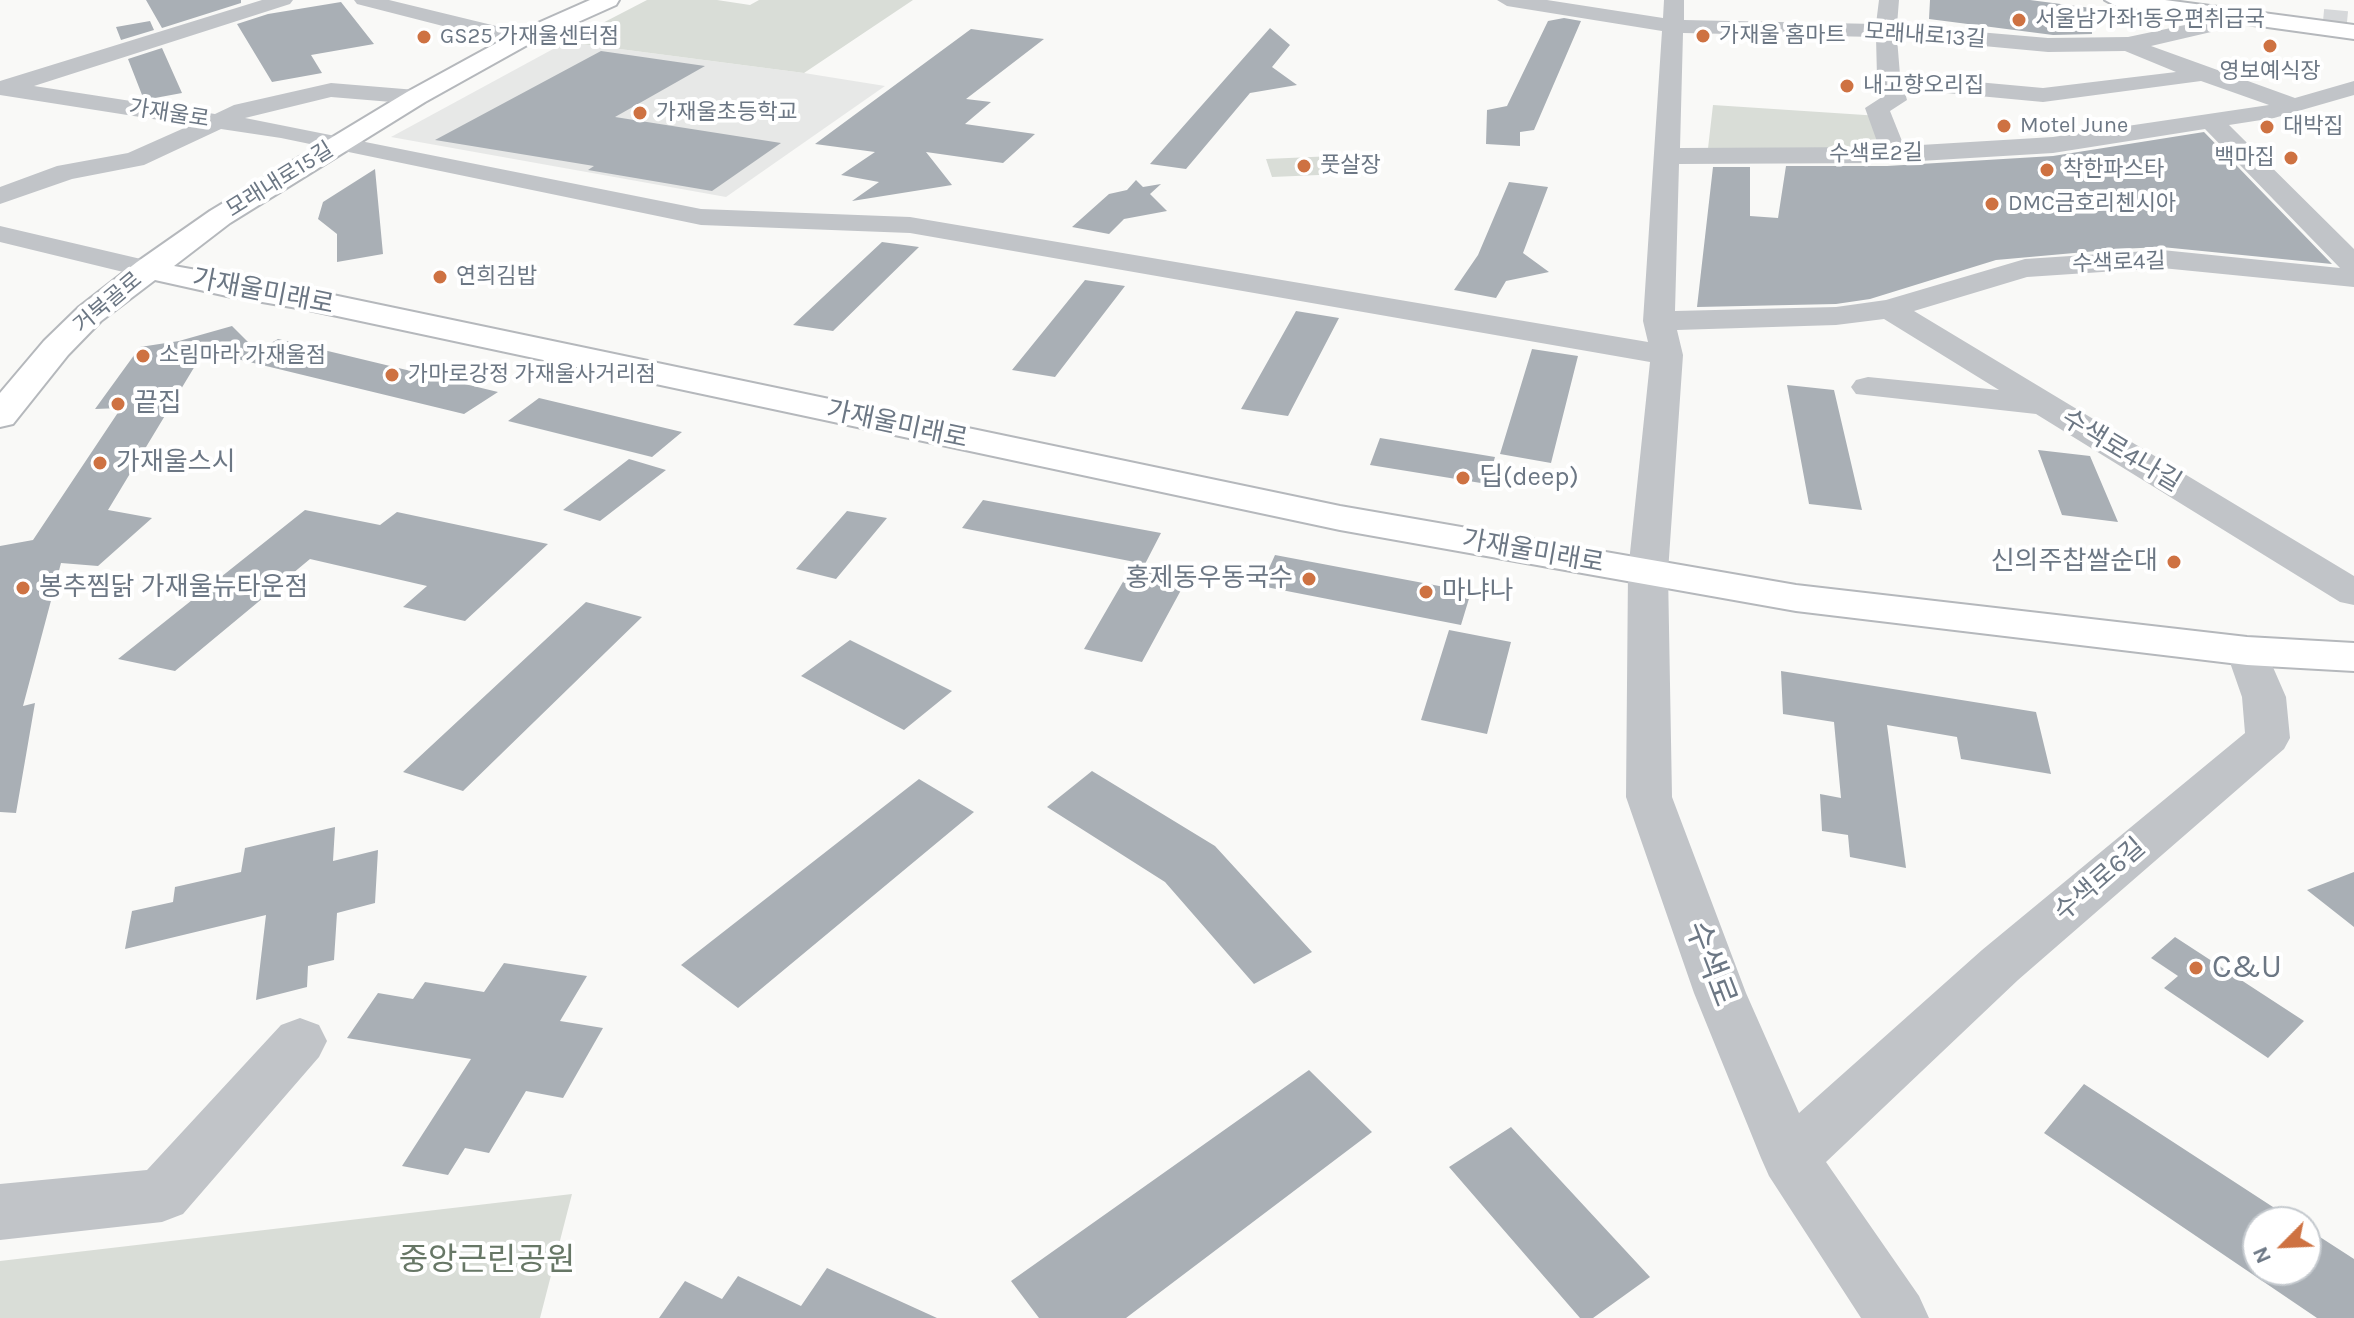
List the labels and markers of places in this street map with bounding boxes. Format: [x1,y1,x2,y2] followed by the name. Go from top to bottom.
[2035,7,2265,33] place label: 서울남가좌1동우편취급국
[2010,11,2028,29] marker: 서울남가좌1동우편취급국
[1719,23,1846,49] place label: 가재울 홈마트
[440,24,619,50] place label: GS25 가재울센터점
[1694,27,1712,45] marker: 가재울 홈마트
[415,28,433,46] marker: GS25 가재울센터점
[2261,37,2279,55] marker: 영보예식장
[2219,59,2321,85] place label: 영보예식장
[1863,73,1984,99] place label: 내고향오리집
[1838,77,1856,95] marker: 내고향오리집
[656,100,798,126] place label: 가재울초등학교
[631,104,649,122] marker: 가재울초등학교
[2020,113,2128,139] place label: Motel June
[2283,114,2344,140] place label: 대박집
[1995,117,2013,135] marker: Motel June
[2258,118,2276,136] marker: 대박집
[2214,145,2275,171] place label: 백마집
[2282,149,2300,167] marker: 백마집
[1320,153,1381,179] place label: 풋살장
[1295,157,1313,175] marker: 풋살장
[2063,157,2164,183] place label: 착한파스타
[2038,161,2056,179] marker: 착한파스타
[2008,191,2176,217] place label: DMC금호리첸시아
[1983,195,2001,213] marker: DMC금호리첸시아
[456,264,537,290] place label: 연희김밥
[431,268,449,286] marker: 연희김밥
[159,343,326,369] place label: 소림마라 가재울점
[134,347,152,365] marker: 소림마라 가재울점
[408,362,656,388] place label: 가마로강정 가재울사거리점
[383,366,401,384] marker: 가마로강정 가재울사거리점
[134,388,182,420] place label: 끝집
[109,395,127,413] marker: 끝집
[116,447,236,479] place label: 가재울스시
[91,454,109,472] marker: 가재울스시
[1479,462,1579,494] place label: 딥(deep)
[1454,469,1472,487] marker: 딥(deep)
[1991,546,2158,578] place label: 신의주찹쌀순대
[2165,553,2183,571] marker: 신의주찹쌀순대
[1126,563,1293,595] place label: 홍제동우동국수
[1300,570,1318,588] marker: 홍제동우동국수
[39,572,308,604] place label: 봉추찜닭 가재울뉴타운점
[1442,576,1514,608] place label: 마냐나
[14,579,32,597] marker: 봉추찜닭 가재울뉴타운점
[1417,583,1435,601] marker: 마냐나
[2212,949,2282,987] place label: C&U
[2187,959,2205,977] marker: C&U

